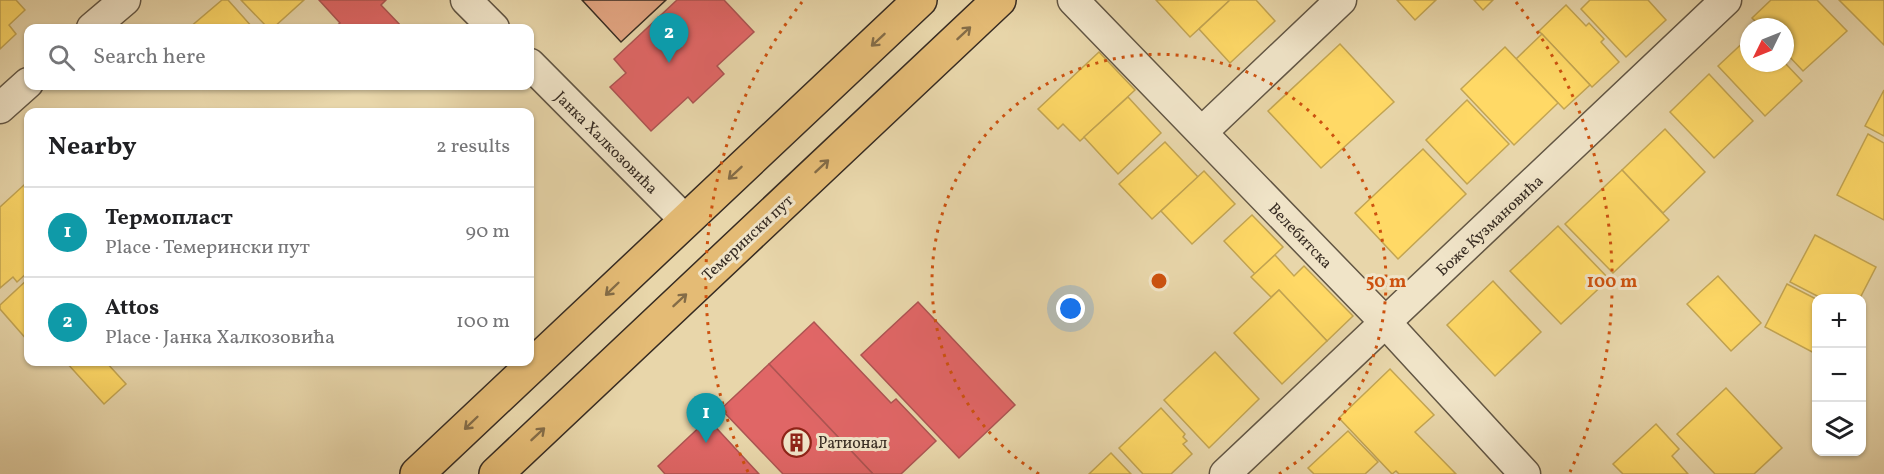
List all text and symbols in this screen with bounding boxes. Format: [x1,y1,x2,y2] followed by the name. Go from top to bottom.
[650,14,688,63] pin: 2
[1740,18,1794,72] north arrow
[24,24,534,90] search box
[957,26,972,40] one-way arrow
[870,33,885,47] one-way arrow
[45,41,78,74] icon: search
[93,42,206,73] text: Search here
[549,87,662,200] street label: Јанка Халкозовића
[48,129,137,165] text: Nearby
[436,133,510,161] text: 2 results
[815,159,830,174] one-way arrow
[728,166,743,180] one-way arrow
[1432,171,1549,282] street label: Боже Кузмановића
[698,190,799,287] street label: Темерински пут
[1263,199,1337,274] street label: Велебитска
[105,203,233,234] text: Термопласт
[63,218,72,246] text: 1
[466,218,510,246] text: 90 m
[105,234,310,262] text: Place · Темерински пут
[1366,270,1406,295] text: 50 m
[1587,270,1637,295] text: 100 m
[1149,271,1169,291] centre of rings
[605,282,620,296] one-way arrow
[105,293,159,324] text: Attos
[673,293,688,307] one-way arrow
[1056,294,1085,323] your location
[1812,294,1866,456] map controls
[1812,294,1866,348] button: +
[62,308,73,336] text: 2
[456,308,510,336] text: 100 m
[105,324,335,352] text: Place · Јанка Халкозовића
[1812,348,1866,402] button: −
[686,394,726,443] pin: 1
[1812,402,1866,456] button: layers
[464,416,479,430] one-way arrow
[781,426,813,458] building icon: Ратионал
[531,427,546,441] one-way arrow
[818,433,888,455] place label: Ратионал

